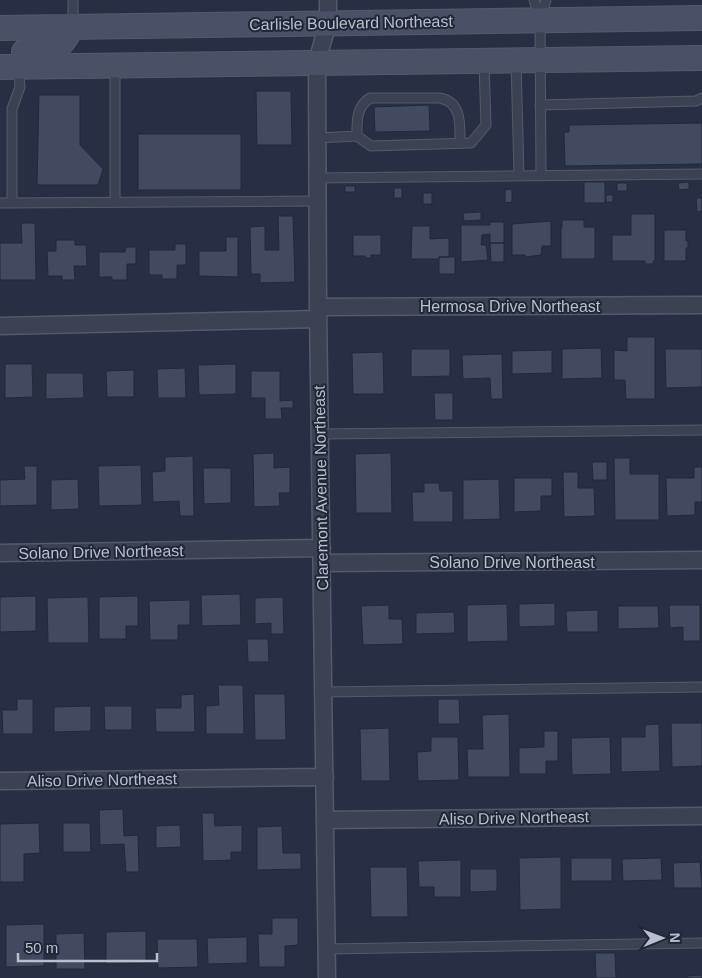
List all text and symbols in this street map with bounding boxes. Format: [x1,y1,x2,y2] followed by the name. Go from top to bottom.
[249,13,454,33] street label: Carlisle Boulevard Northeast
[420,298,601,315] street label: Hermosa Drive Northeast
[311,385,331,591] street label: Claremont Avenue Northeast
[18,542,184,562] street label: Solano Drive Northeast
[429,554,595,571] street label: Solano Drive Northeast
[27,770,178,790] street label: Aliso Drive Northeast
[439,808,590,828] street label: Aliso Drive Northeast
[637,913,687,963] north arrow
[18,930,156,962] scale bar
[667,933,683,943] text: N
[25,939,58,956] text: 50 m

